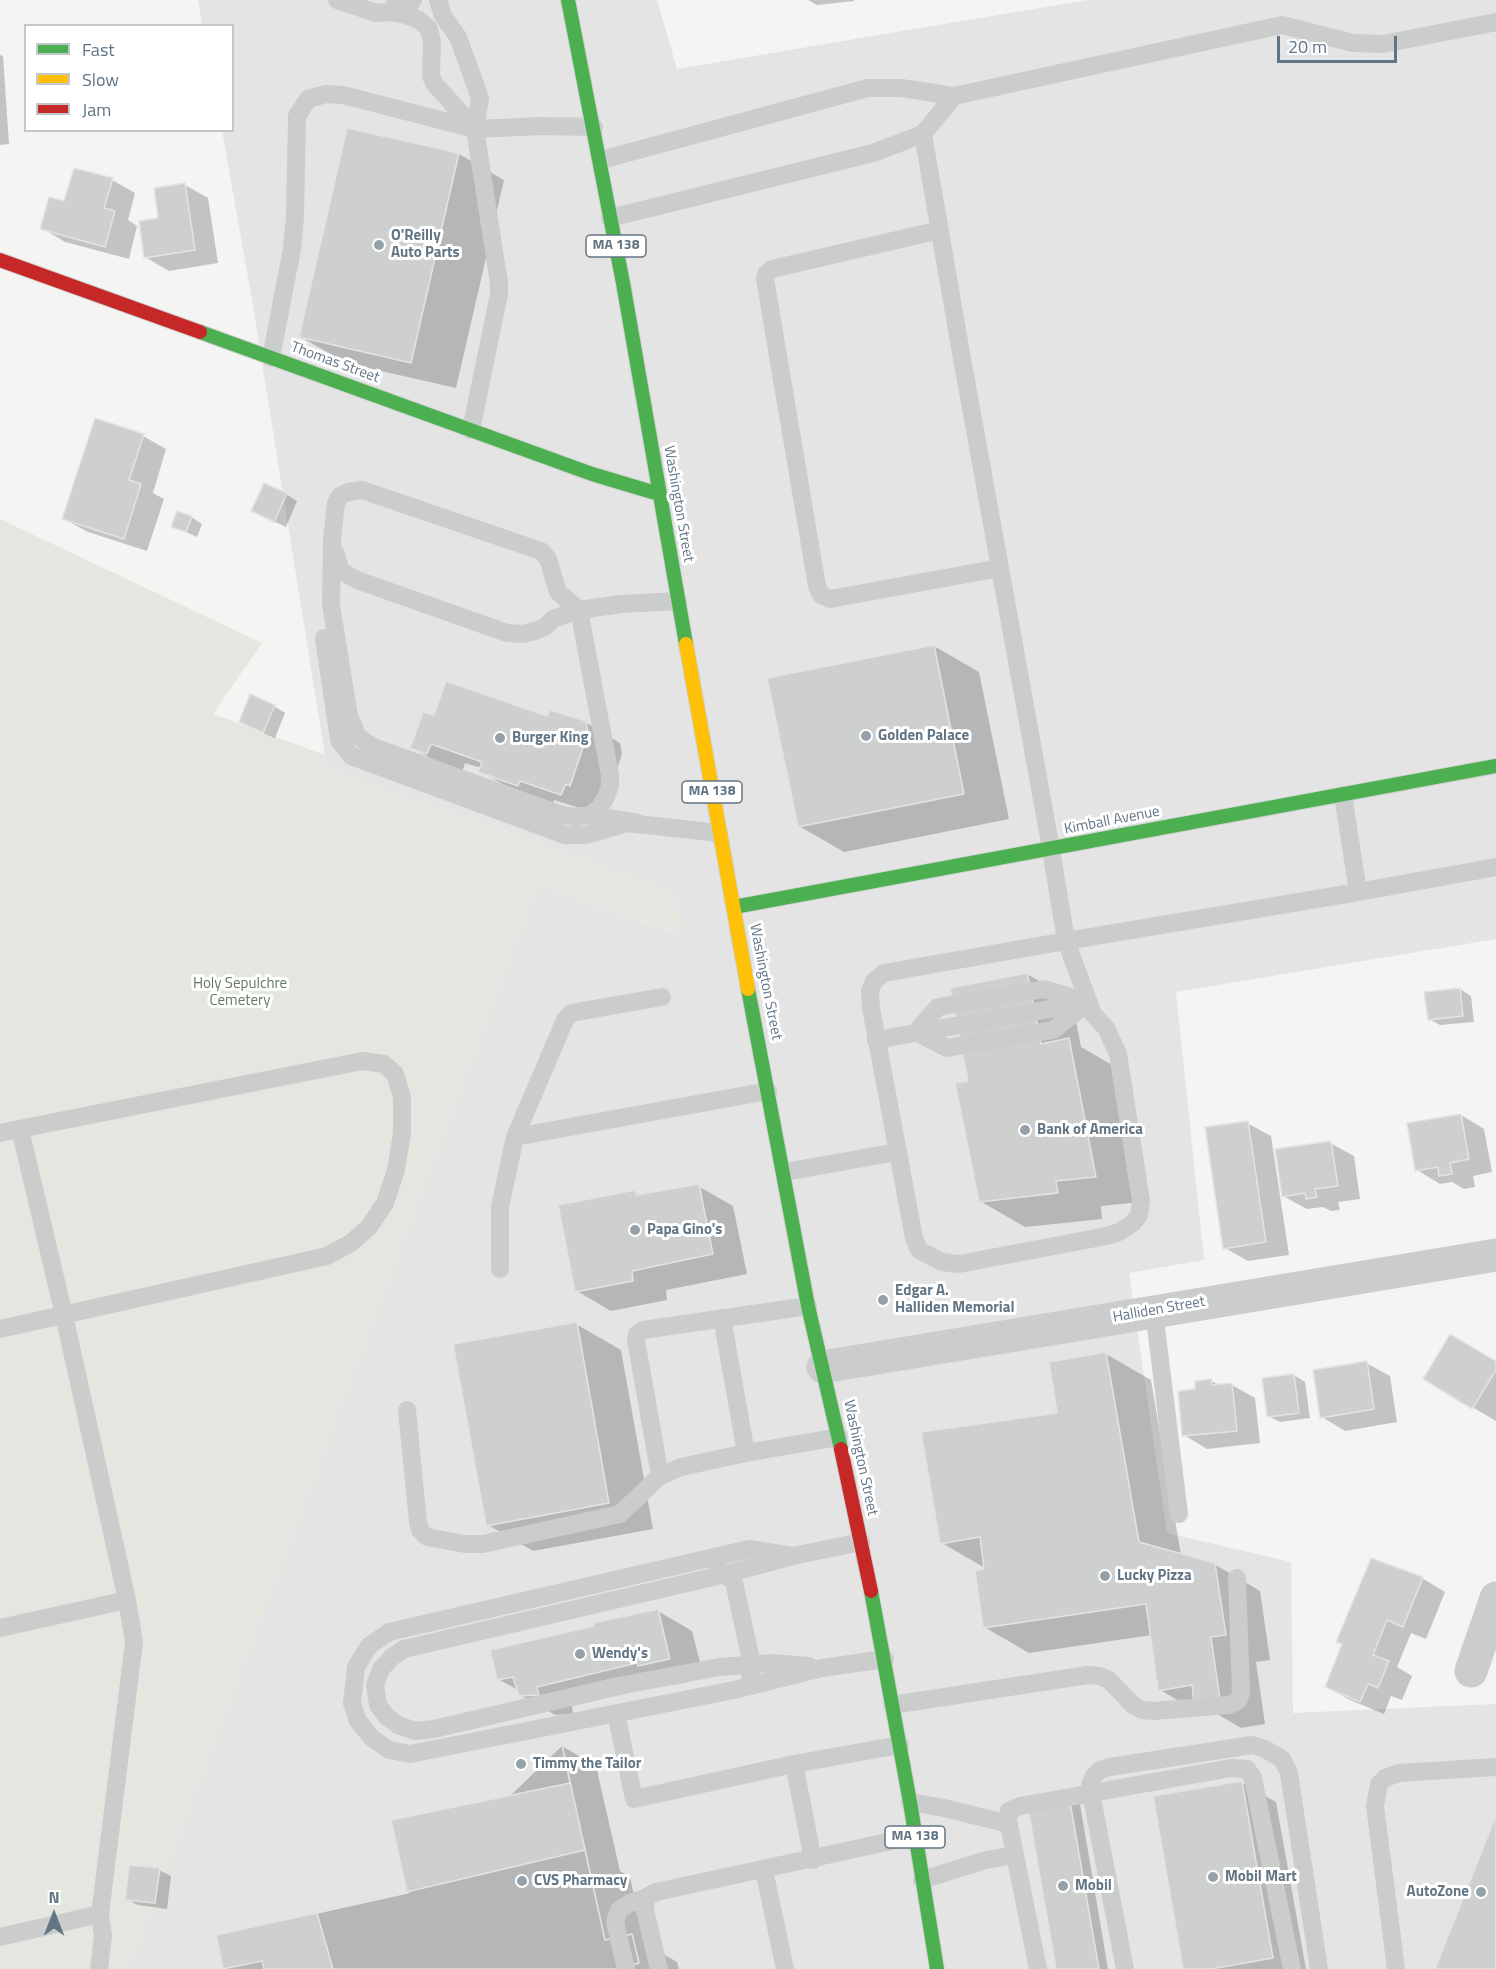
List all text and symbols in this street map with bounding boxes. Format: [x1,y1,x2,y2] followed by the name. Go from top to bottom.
[24,24,234,132] legend
[1280,24,1400,62] scale bar
[1288,33,1327,60] text: 20 m
[82,36,115,63] text: Fast
[82,66,119,93] text: Slow
[82,96,111,123] text: Jam
[391,227,460,262] place label: O'Reilly Auto Parts
[586,235,646,257] road number: MA 138
[372,238,386,252] marker: O'Reilly Auto Parts
[288,339,382,387] street label: Thomas Street
[659,444,697,564] street label: Washington Street
[878,727,969,745] place label: Golden Palace
[512,729,589,747] place label: Burger King
[859,729,873,743] marker: Golden Palace
[493,731,507,745] marker: Burger King
[682,781,742,803] road number: MA 138
[1063,803,1161,839] street label: Kimball Avenue
[745,922,785,1042] street label: Washington Street
[193,975,287,1010] park label: Holy Sepulchre Cemetery
[1037,1121,1143,1139] place label: Bank of America
[1018,1123,1032,1137] marker: Bank of America
[647,1221,722,1239] place label: Papa Gino's
[628,1223,642,1237] marker: Papa Gino's
[895,1282,1014,1317] place label: Edgar A. Halliden Memorial
[876,1293,890,1307] marker: Edgar A. Halliden Memorial
[1111,1293,1207,1327] street label: Halliden Street
[839,1398,881,1518] street label: Washington Street
[1117,1567,1192,1585] place label: Lucky Pizza
[1098,1569,1112,1583] marker: Lucky Pizza
[592,1645,648,1663] place label: Wendy's
[573,1647,587,1661] marker: Wendy's
[533,1755,641,1773] place label: Timmy the Tailor
[514,1757,528,1771] marker: Timmy the Tailor
[885,1826,945,1848] road number: MA 138
[1225,1868,1297,1886] place label: Mobil Mart
[1206,1870,1220,1884] marker: Mobil Mart
[534,1872,627,1890] place label: CVS Pharmacy
[515,1874,529,1888] marker: CVS Pharmacy
[1075,1877,1112,1895] place label: Mobil
[1056,1879,1070,1893] marker: Mobil
[1407,1883,1469,1901] place label: AutoZone
[24,1885,84,1945] north arrow
[48,1885,60,1909] text: N
[1474,1885,1488,1899] marker: AutoZone

